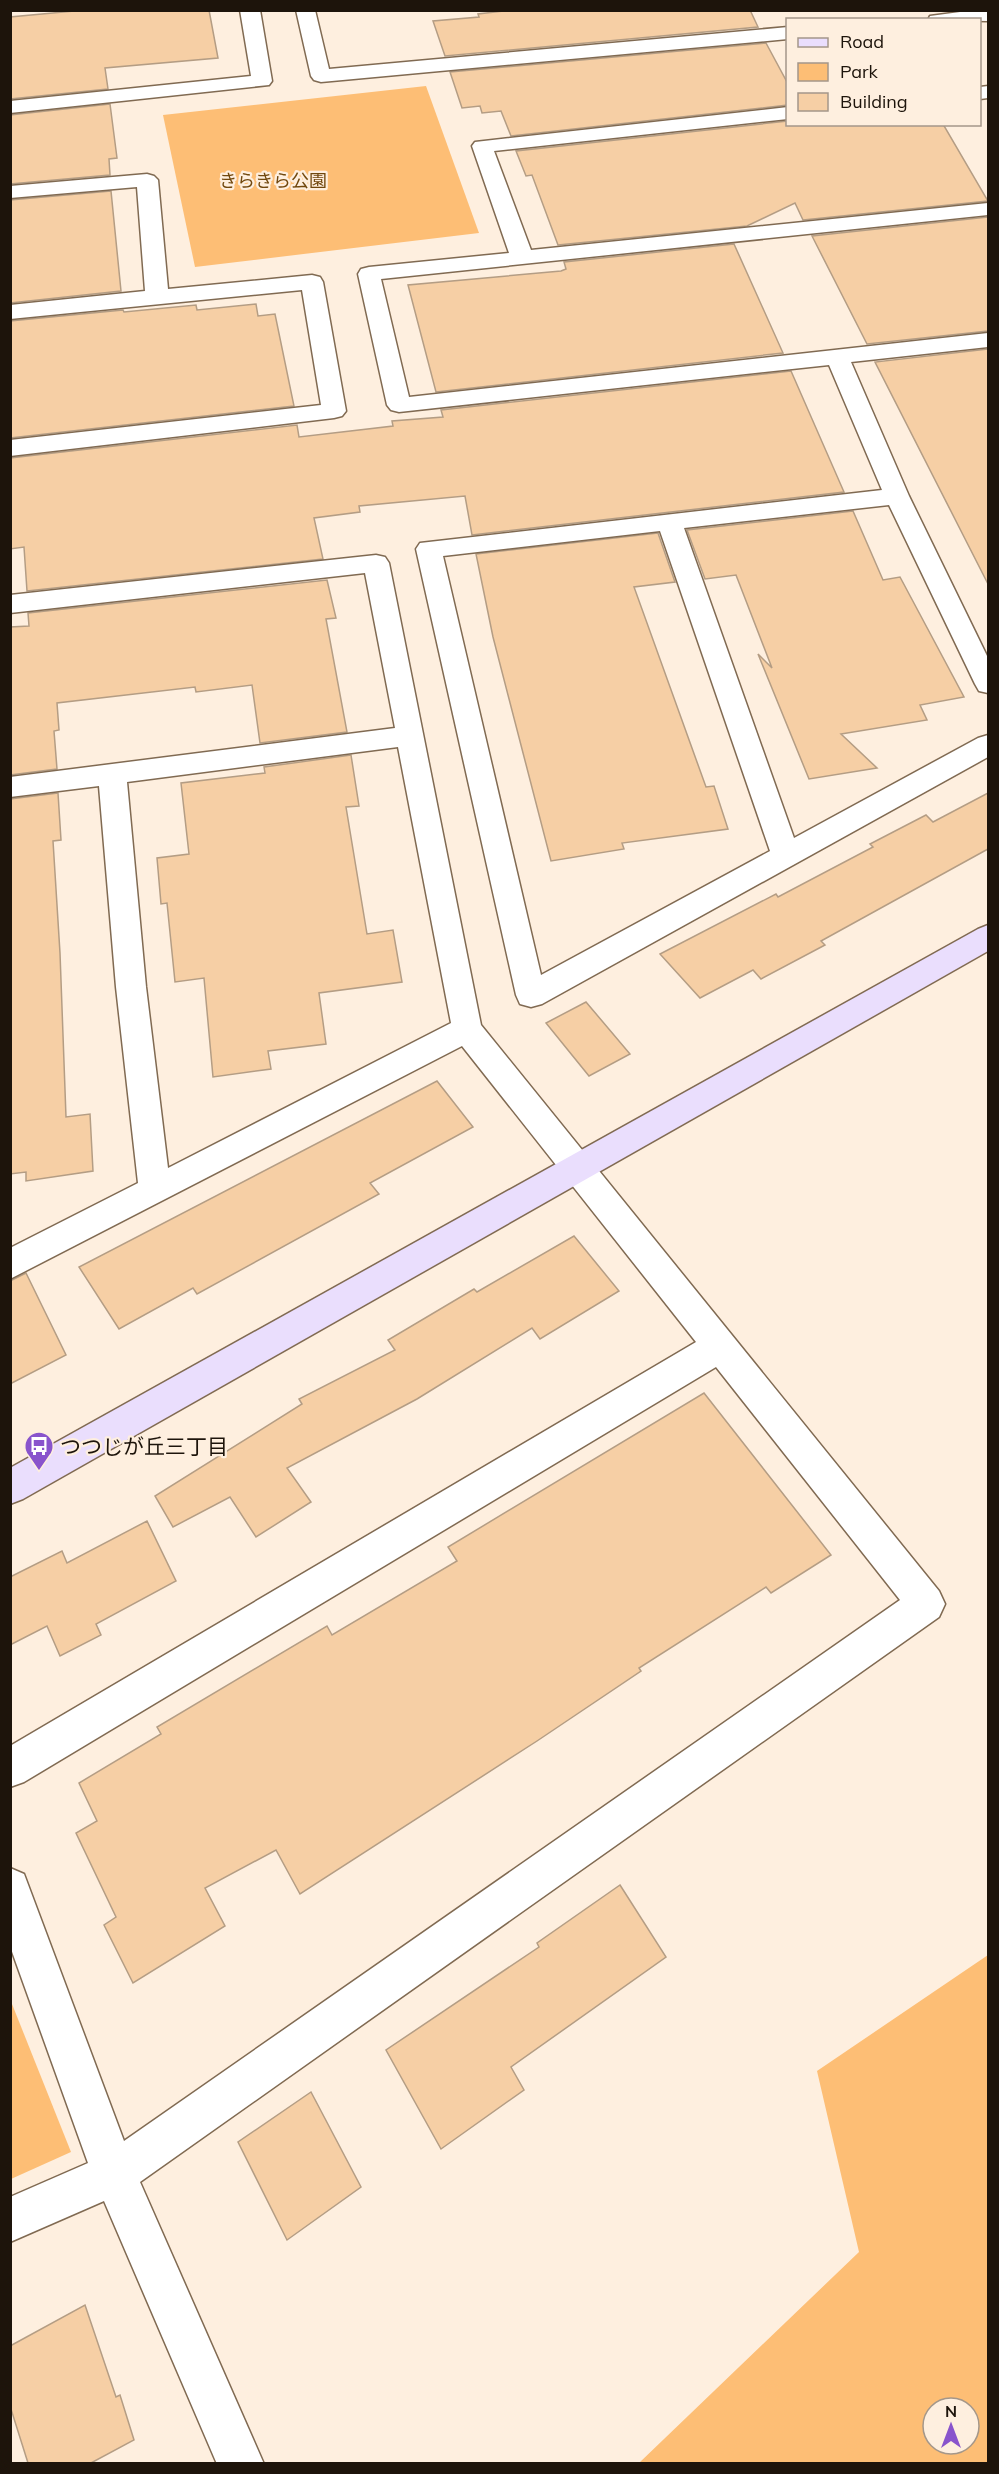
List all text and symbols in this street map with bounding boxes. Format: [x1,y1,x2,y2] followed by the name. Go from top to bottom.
[786,18,981,126] legend
[840,30,884,53] text: Road
[840,60,879,83] text: Park
[840,90,908,113] text: Building
[219,169,327,192] park label: きらきら公園
[23,1430,55,1472] bus stop icon: つつじが丘三丁目
[60,1433,228,1459] place label: つつじが丘三丁目
[921,2396,981,2456] north arrow
[945,2401,957,2421] text: N

